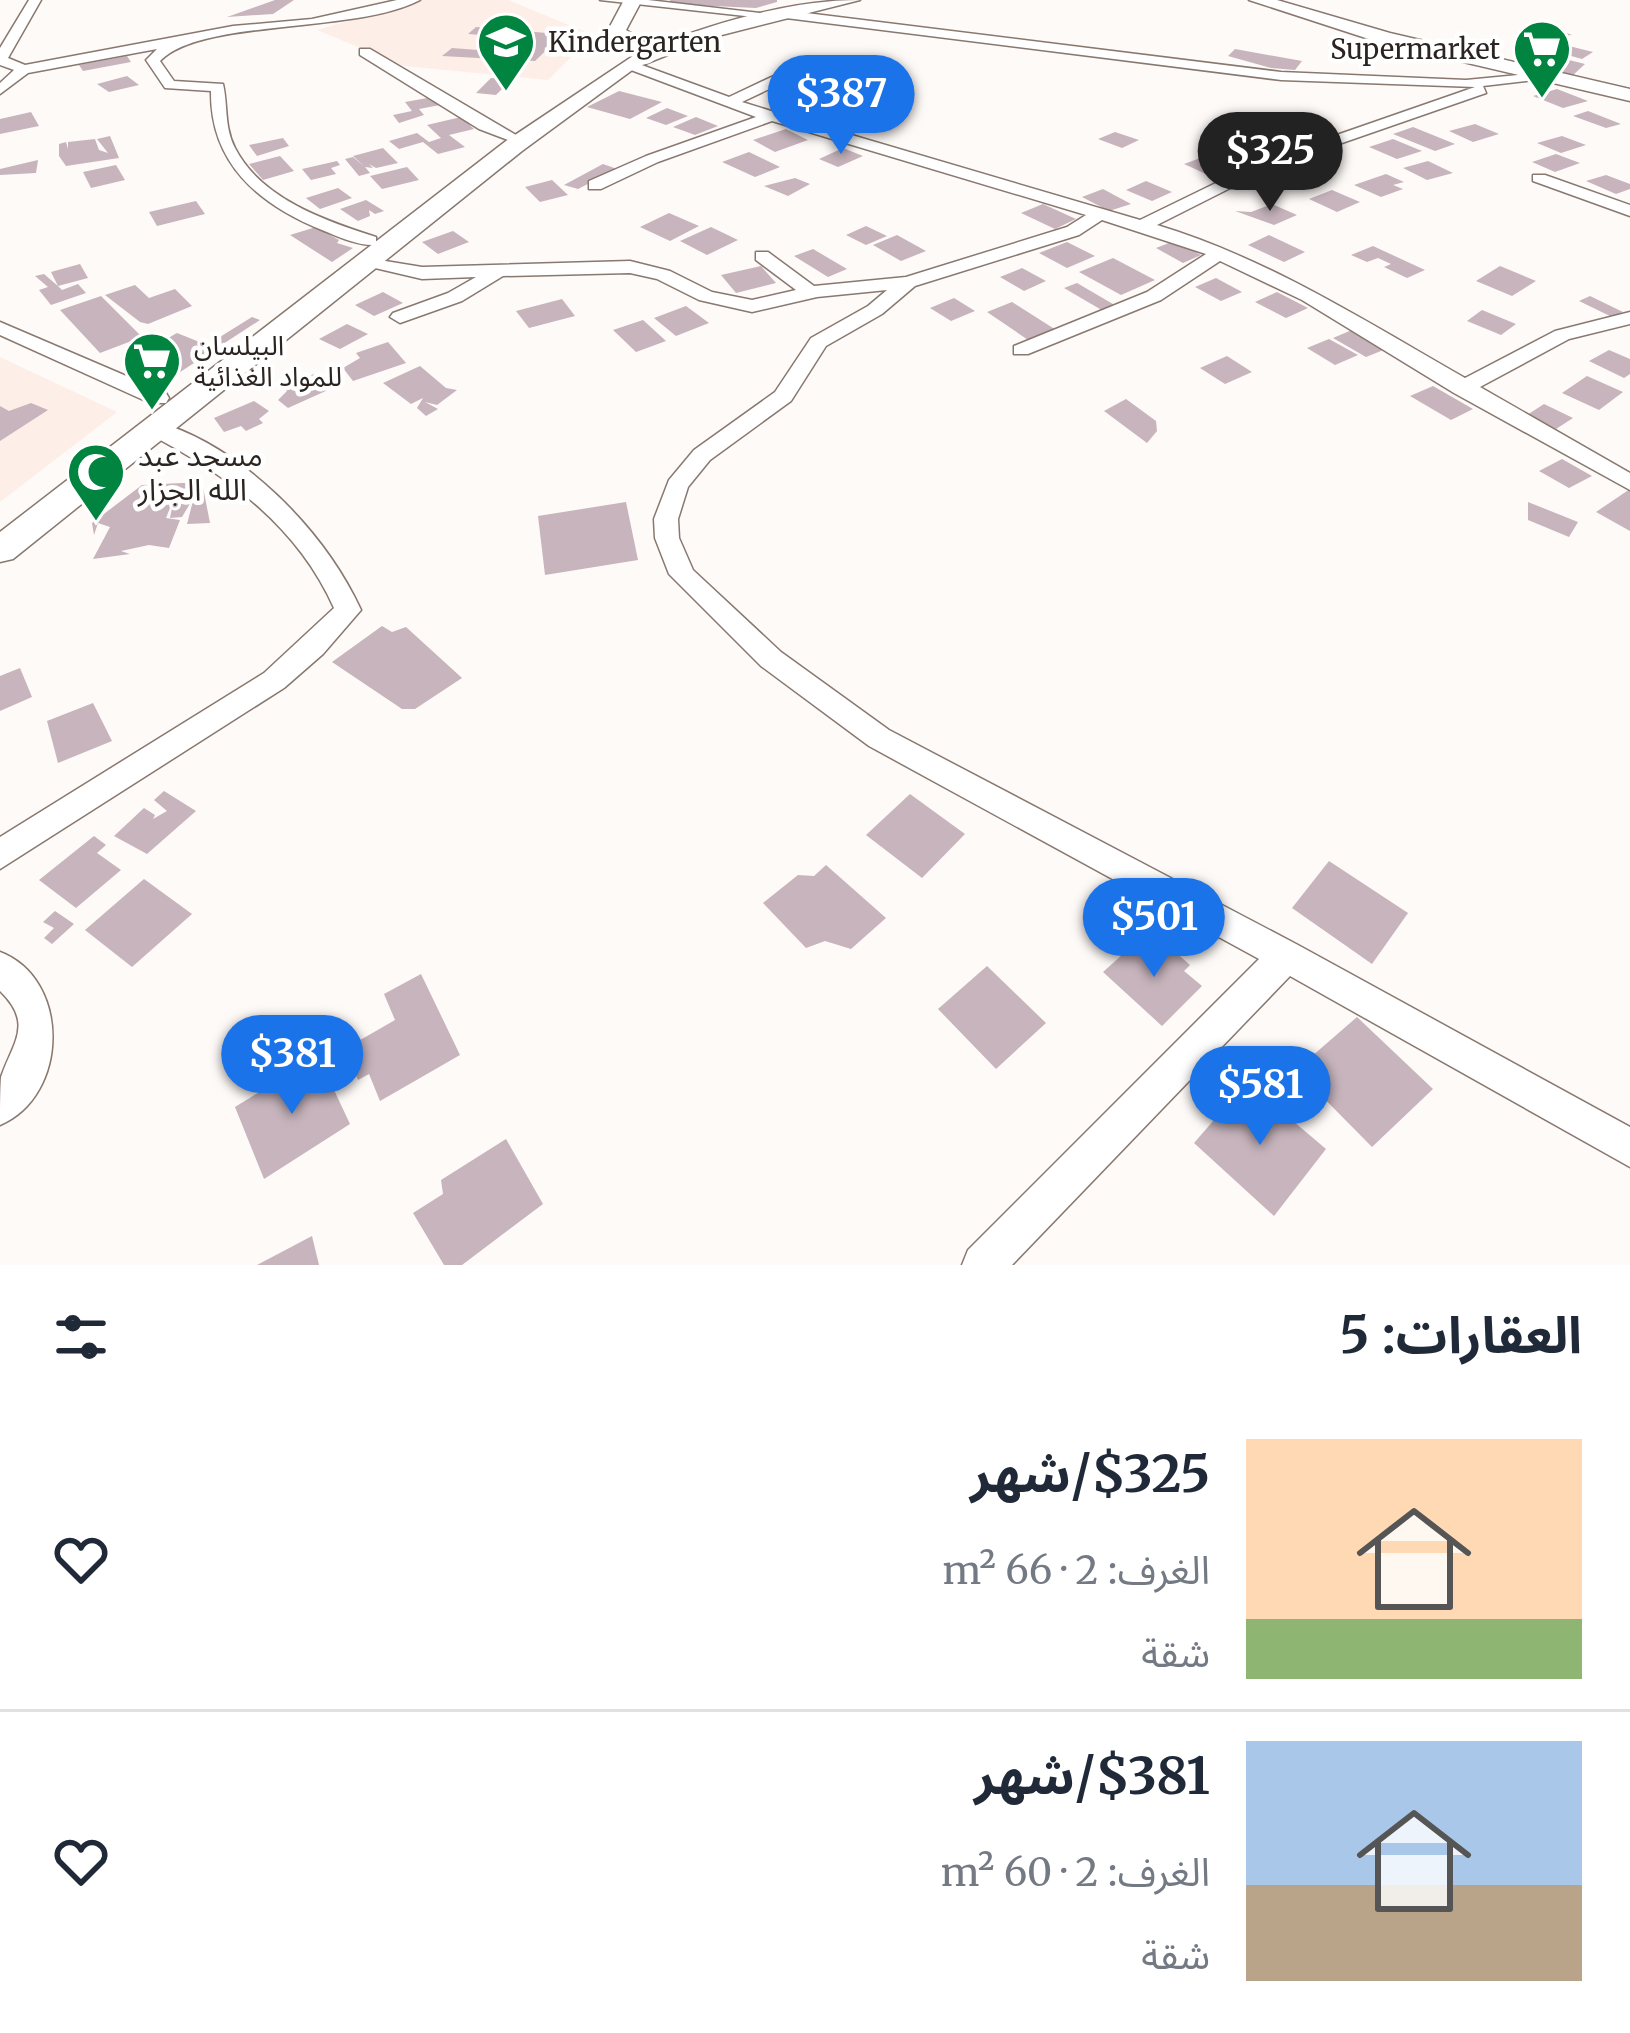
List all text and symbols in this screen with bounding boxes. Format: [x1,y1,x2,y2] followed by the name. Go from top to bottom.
[475,11,537,93] school or university icon: Kindergarten
[1511,18,1573,100] supermarket icon: Supermarket
[548,25,721,60] place label: Kindergarten
[1330,32,1500,66] place label: Supermarket
[770,55,912,157] pin: $387
[795,69,887,118] text: $387
[1199,112,1341,214] pin: $325
[1225,126,1315,175] text: $325
[194,328,342,393] place label: البيلسان للمواد الغذائية
[121,330,183,412] supermarket icon: البيلسان للمواد الغذائية
[137,436,263,508] place label: مسجد عبد الله الجزار
[65,441,127,523] mosque icon: مسجد عبد الله الجزار
[1083,878,1225,980] pin: $501
[1110,892,1198,941] text: $501
[221,1015,363,1117] pin: $381
[248,1029,336,1078] text: $381
[1189,1046,1331,1148] pin: $581
[1217,1060,1303,1109] text: $581
[1340,1303,1582,1367] text: العقارات: 5
[48,1304,114,1370] icon: filters
[970,1442,1210,1506] text: $325/شهر
[1342,1487,1486,1631] icon: home
[48,1526,114,1592] icon: heart
[942,1546,1210,1595] text: الغرف: 2 · 66 m²
[1141,1629,1210,1678] text: شقة
[974,1744,1210,1808] text: $381/شهر
[1342,1789,1486,1933] icon: home
[48,1828,114,1894] icon: heart
[941,1848,1210,1897] text: الغرف: 2 · 60 m²
[1141,1931,1210,1980] text: شقة

